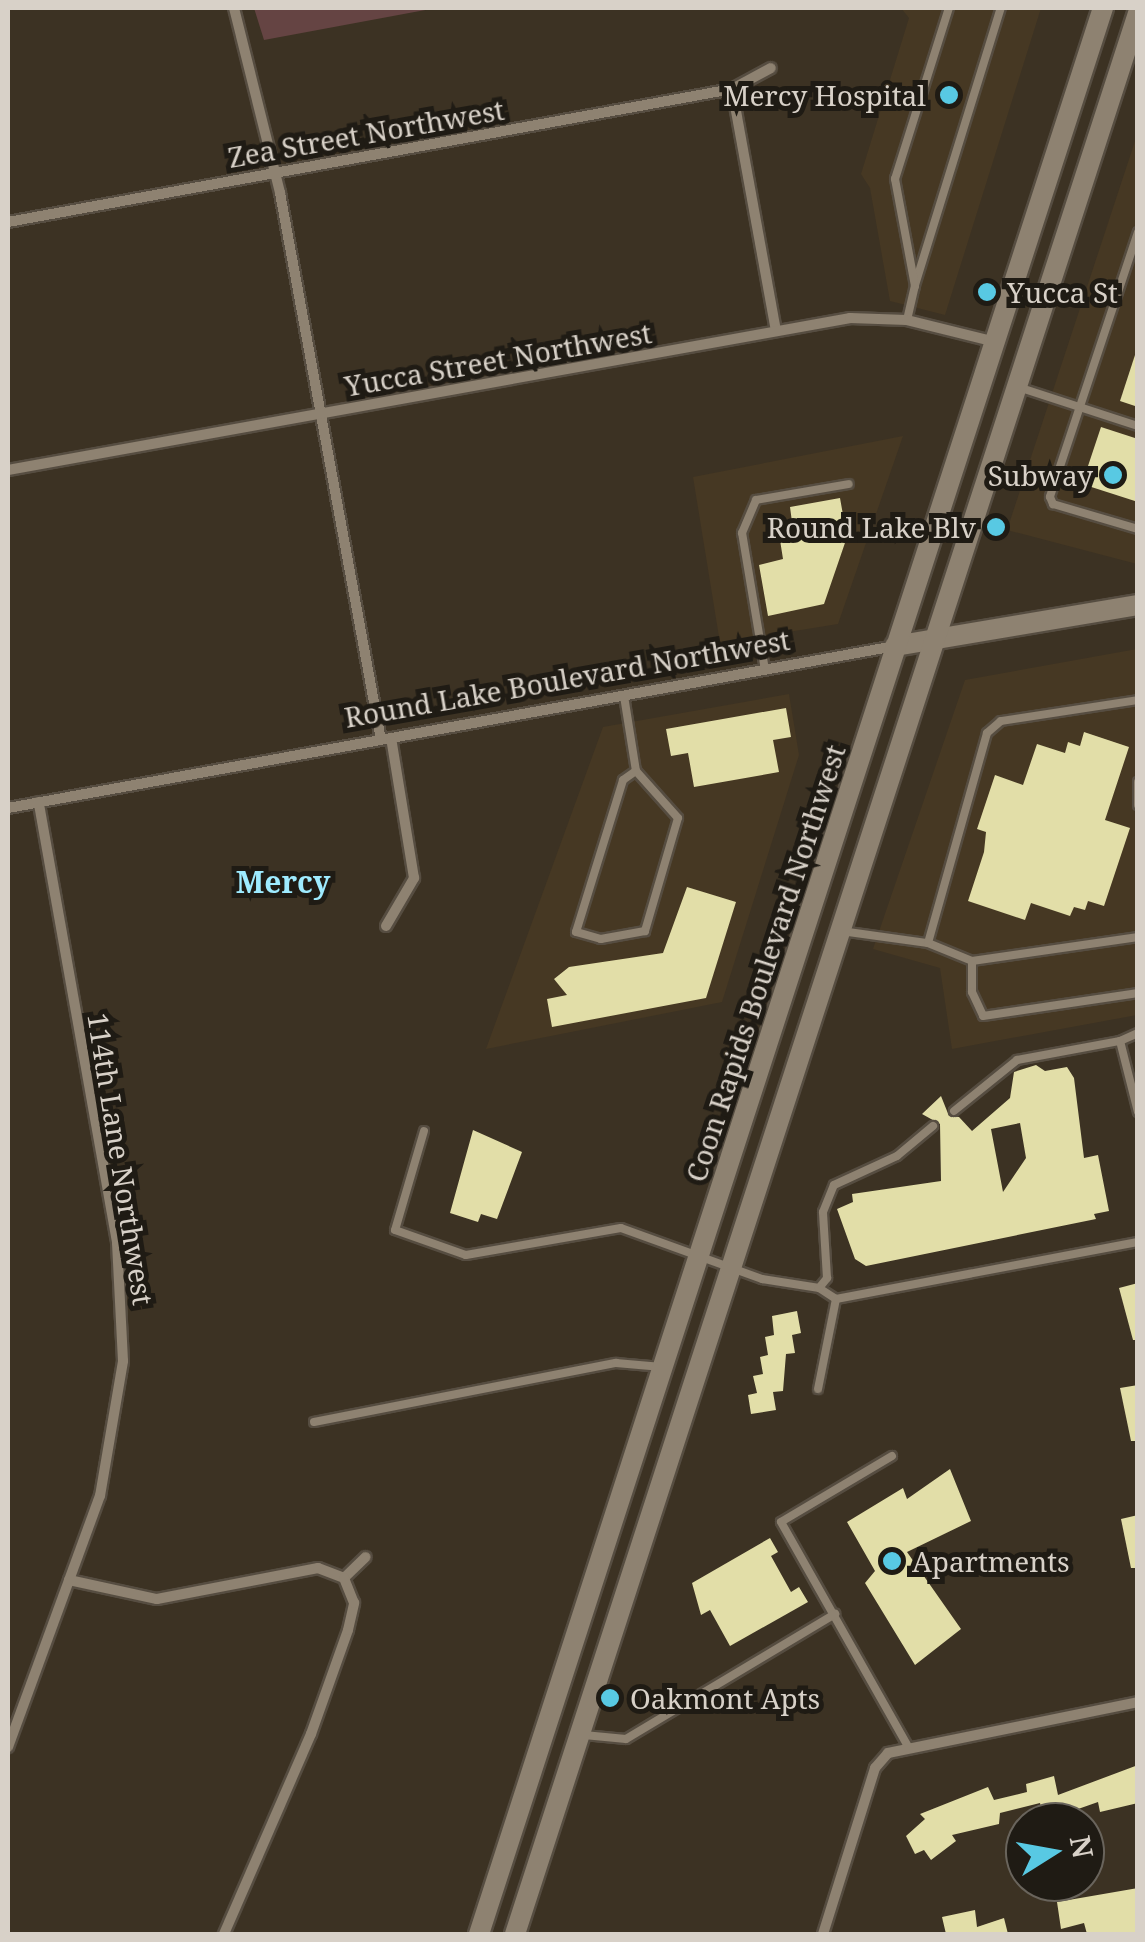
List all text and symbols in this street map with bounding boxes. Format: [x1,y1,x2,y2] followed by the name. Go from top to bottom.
[723,78,926,112] place label: Mercy Hospital
[936,82,962,108] marker: Mercy Hospital
[225,92,507,174] street label: Zea Street Northwest
[1007,275,1118,309] place label: Yucca St
[976,281,998,303] marker: Yucca St
[342,315,654,403] street label: Yucca Street Northwest
[988,458,1093,492] place label: Subway
[1102,464,1124,486] marker: Subway
[767,510,976,544] place label: Round Lake Blv
[985,516,1007,538] marker: Round Lake Blv
[342,622,792,734] street label: Round Lake Boulevard Northwest
[678,740,852,1186] street label: Coon Rapids Boulevard Northwest
[236,864,330,900] district label: Mercy
[81,1011,161,1307] street label: 114th Lane Northwest
[912,1544,1070,1578] place label: Apartments
[881,1550,903,1572] marker: Apartments
[630,1681,820,1715] place label: Oakmont Apts
[599,1687,621,1709] marker: Oakmont Apts
[1005,1802,1105,1902] north arrow
[1062,1832,1103,1861] text: N

